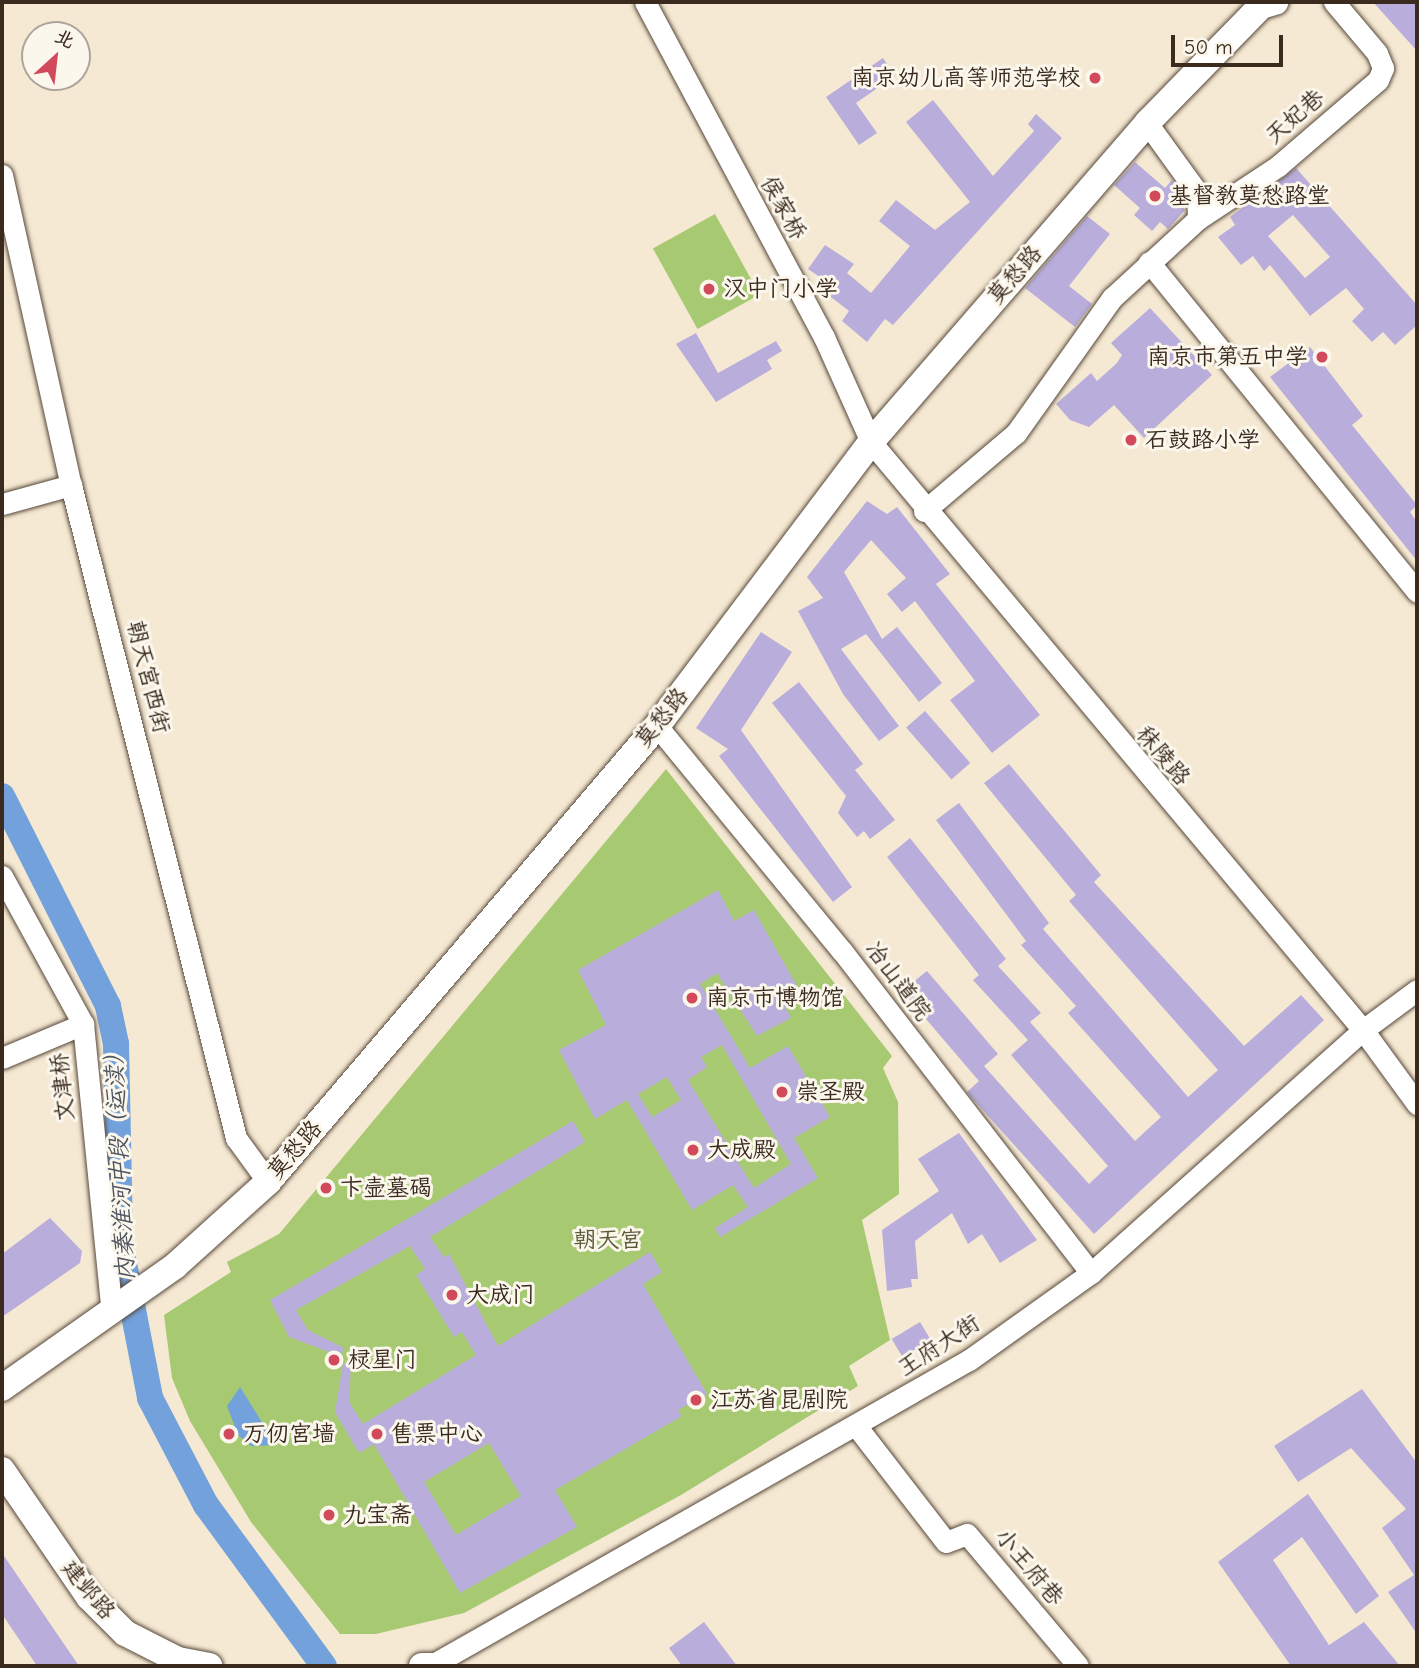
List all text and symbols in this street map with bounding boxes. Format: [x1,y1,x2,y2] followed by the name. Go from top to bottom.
[21,21,91,91] north arrow
[1174,21,1286,65] scale bar
[51,25,78,53] text: 北
[1184,35,1233,59] text: 50 m
[851,64,1081,92] place label: 南京幼儿高等师范学校
[1087,70,1103,86] marker: 南京幼儿高等师范学校
[1260,84,1330,150] street label: 天妃巷
[754,171,812,245] street label: 侯家桥
[1169,182,1330,210] place label: 基督教莫愁路堂
[1147,188,1163,204] marker: 基督教莫愁路堂
[982,240,1048,310] street label: 莫愁路
[723,275,838,303] place label: 汉中门小学
[701,281,717,297] marker: 汉中门小学
[1147,343,1308,371] place label: 南京市第五中学
[1314,349,1330,365] marker: 南京市第五中学
[1145,426,1260,454] place label: 石鼓路小学
[1123,432,1139,448] marker: 石鼓路小学
[121,618,175,736] street label: 朝天宫西街
[630,683,694,753] street label: 莫愁路
[1130,721,1196,791] street label: 秣陵路
[859,936,937,1026] street label: 冶山道院
[706,984,844,1012] place label: 南京市博物馆
[684,990,700,1006] marker: 南京市博物馆
[99,1040,141,1282] water label: 内秦淮河中段（运渎）
[46,1051,80,1123] street label: 文津桥
[796,1078,865,1106] place label: 崇圣殿
[774,1084,790,1100] marker: 崇圣殿
[262,1115,328,1185] street label: 莫愁路
[707,1136,776,1164] place label: 大成殿
[685,1142,701,1158] marker: 大成殿
[340,1174,432,1202] place label: 卞壸墓碣
[318,1180,334,1196] marker: 卞壸墓碣
[574,1226,642,1254] park label: 朝天宫
[466,1281,535,1309] place label: 大成门
[444,1287,460,1303] marker: 大成门
[893,1309,985,1383] street label: 王府大街
[348,1346,417,1374] place label: 棂星门
[326,1352,342,1368] marker: 棂星门
[710,1386,848,1414] place label: 江苏省昆剧院
[688,1392,704,1408] marker: 江苏省昆剧院
[243,1420,335,1448] place label: 万仞宫墙
[391,1420,483,1448] place label: 售票中心
[221,1426,237,1442] marker: 万仞宫墙
[369,1426,385,1442] marker: 售票中心
[343,1501,412,1529] place label: 九宝斋
[321,1507,337,1523] marker: 九宝斋
[989,1523,1069,1611] street label: 小王府巷
[55,1555,121,1625] street label: 建邺路

